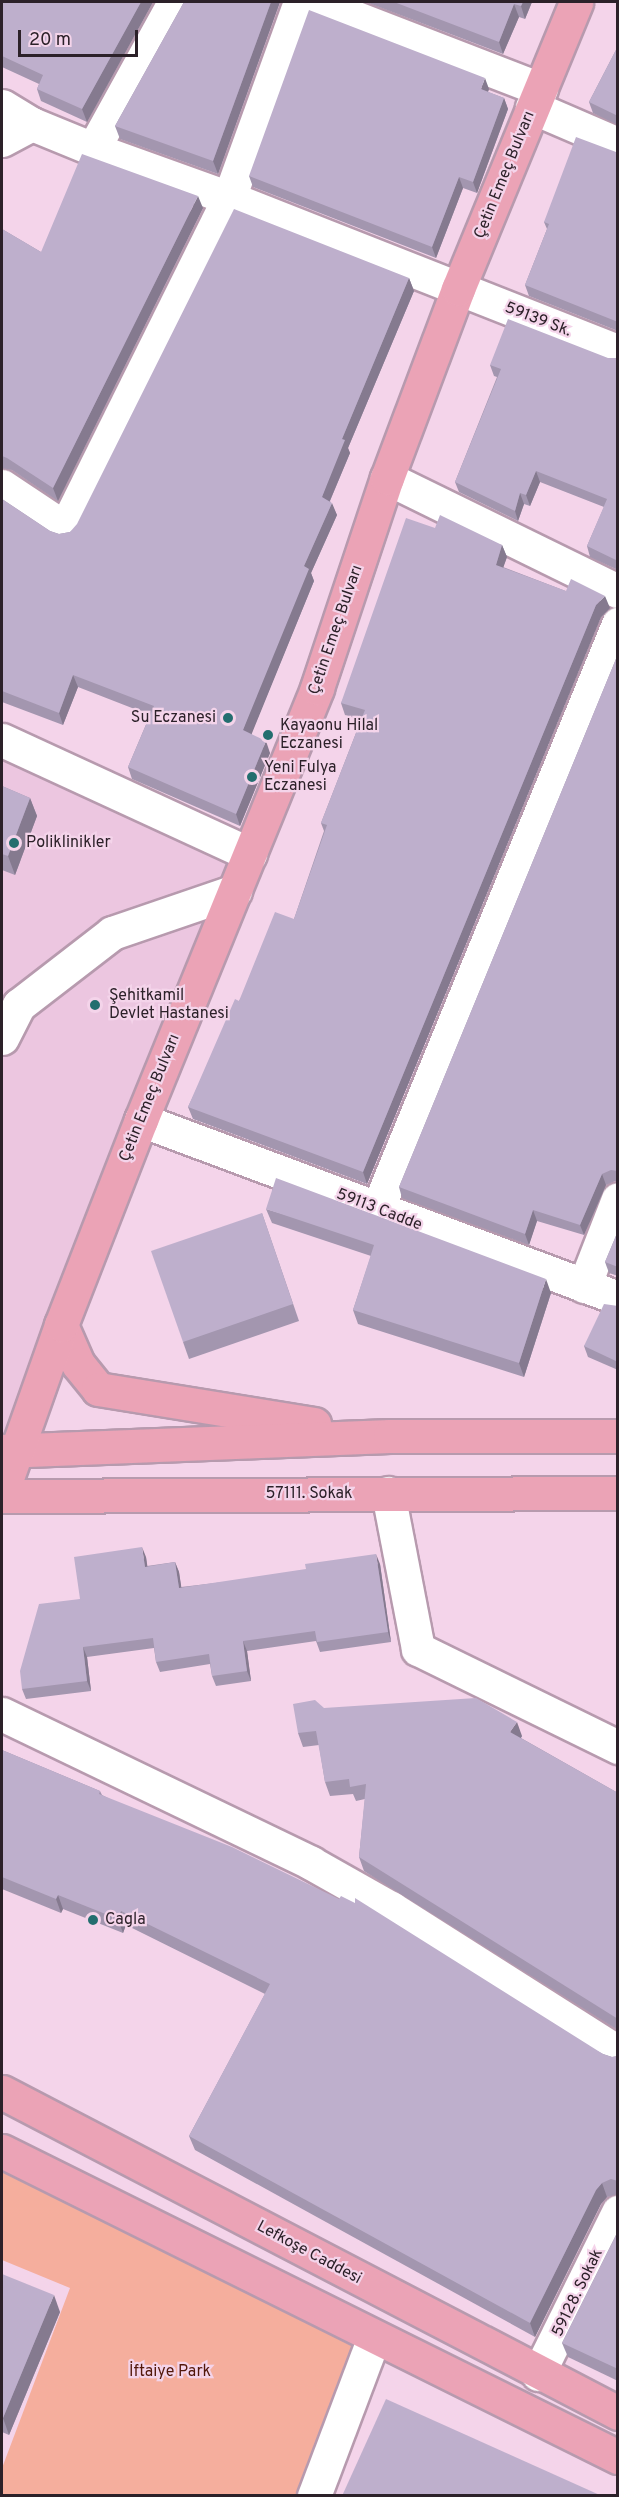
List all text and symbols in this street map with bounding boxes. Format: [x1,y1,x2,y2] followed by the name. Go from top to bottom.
[21,18,141,56] scale bar
[29,29,71,52] text: 20 m
[471,108,539,242] street label: Çetin Emeç Bulvarı
[502,299,574,341] street label: 59139 Sk.
[305,563,367,697] street label: Çetin Emeç Bulvarı
[131,708,216,728] place label: Su Eczanesi
[221,711,235,725] marker: Su Eczanesi
[280,716,378,754] place label: Kayaonu Hilal Eczanesi
[261,728,275,742] marker: Kayaonu Hilal Eczanesi
[264,758,337,796] place label: Yeni Fulya Eczanesi
[245,770,259,784] marker: Yeni Fulya Eczanesi
[26,833,111,853] place label: Poliklinikler
[7,836,21,850] marker: Poliklinikler
[109,986,229,1024] place label: Şehitkamil Devlet Hastanesi
[86,996,104,1014] marker: Şehitkamil Devlet Hastanesi
[116,1031,184,1165] street label: Çetin Emeç Bulvarı
[333,1185,425,1235] street label: 59113 Cadde
[266,1484,352,1504] street label: 57111. Sokak
[105,1910,146,1930] place label: Cagla
[86,1913,100,1927] marker: Cagla
[253,2217,365,2289] street label: Lefkoşe Caddesi
[548,2246,608,2340] street label: 59128. Sokak
[129,2362,211,2382] park label: İftaiye Park

